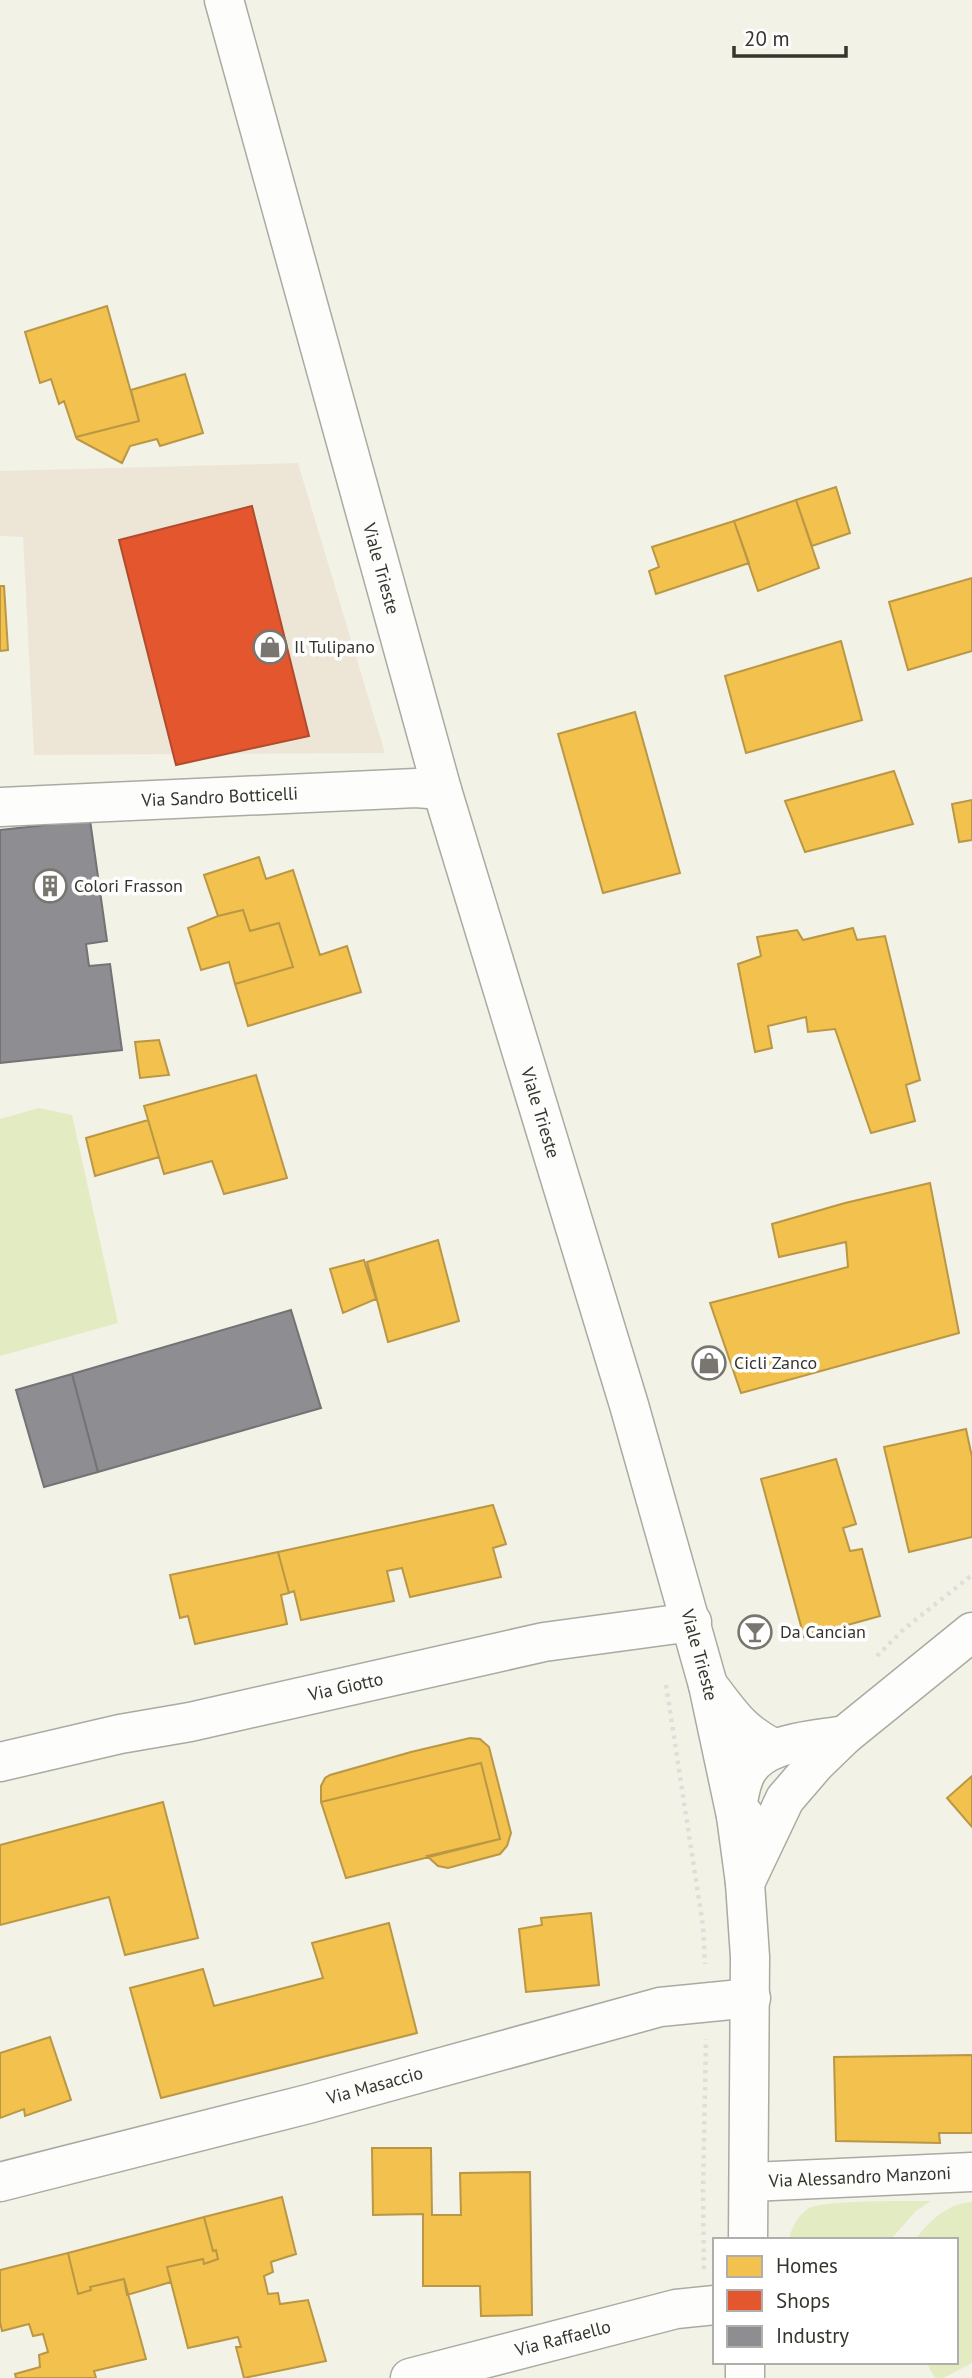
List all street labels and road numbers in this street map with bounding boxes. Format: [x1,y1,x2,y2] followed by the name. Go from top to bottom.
[358,520,405,617] street label: Viale Trieste
[140,781,299,812] street label: Via Sandro Botticelli
[516,1064,565,1161] street label: Viale Trieste
[676,1606,723,1702] street label: Viale Trieste
[305,1667,385,1706] street label: Via Giotto
[323,2061,425,2110] street label: Via Masaccio
[767,2161,952,2192] street label: Via Alessandro Manzoni
[511,2314,613,2362] street label: Via Raffaello

